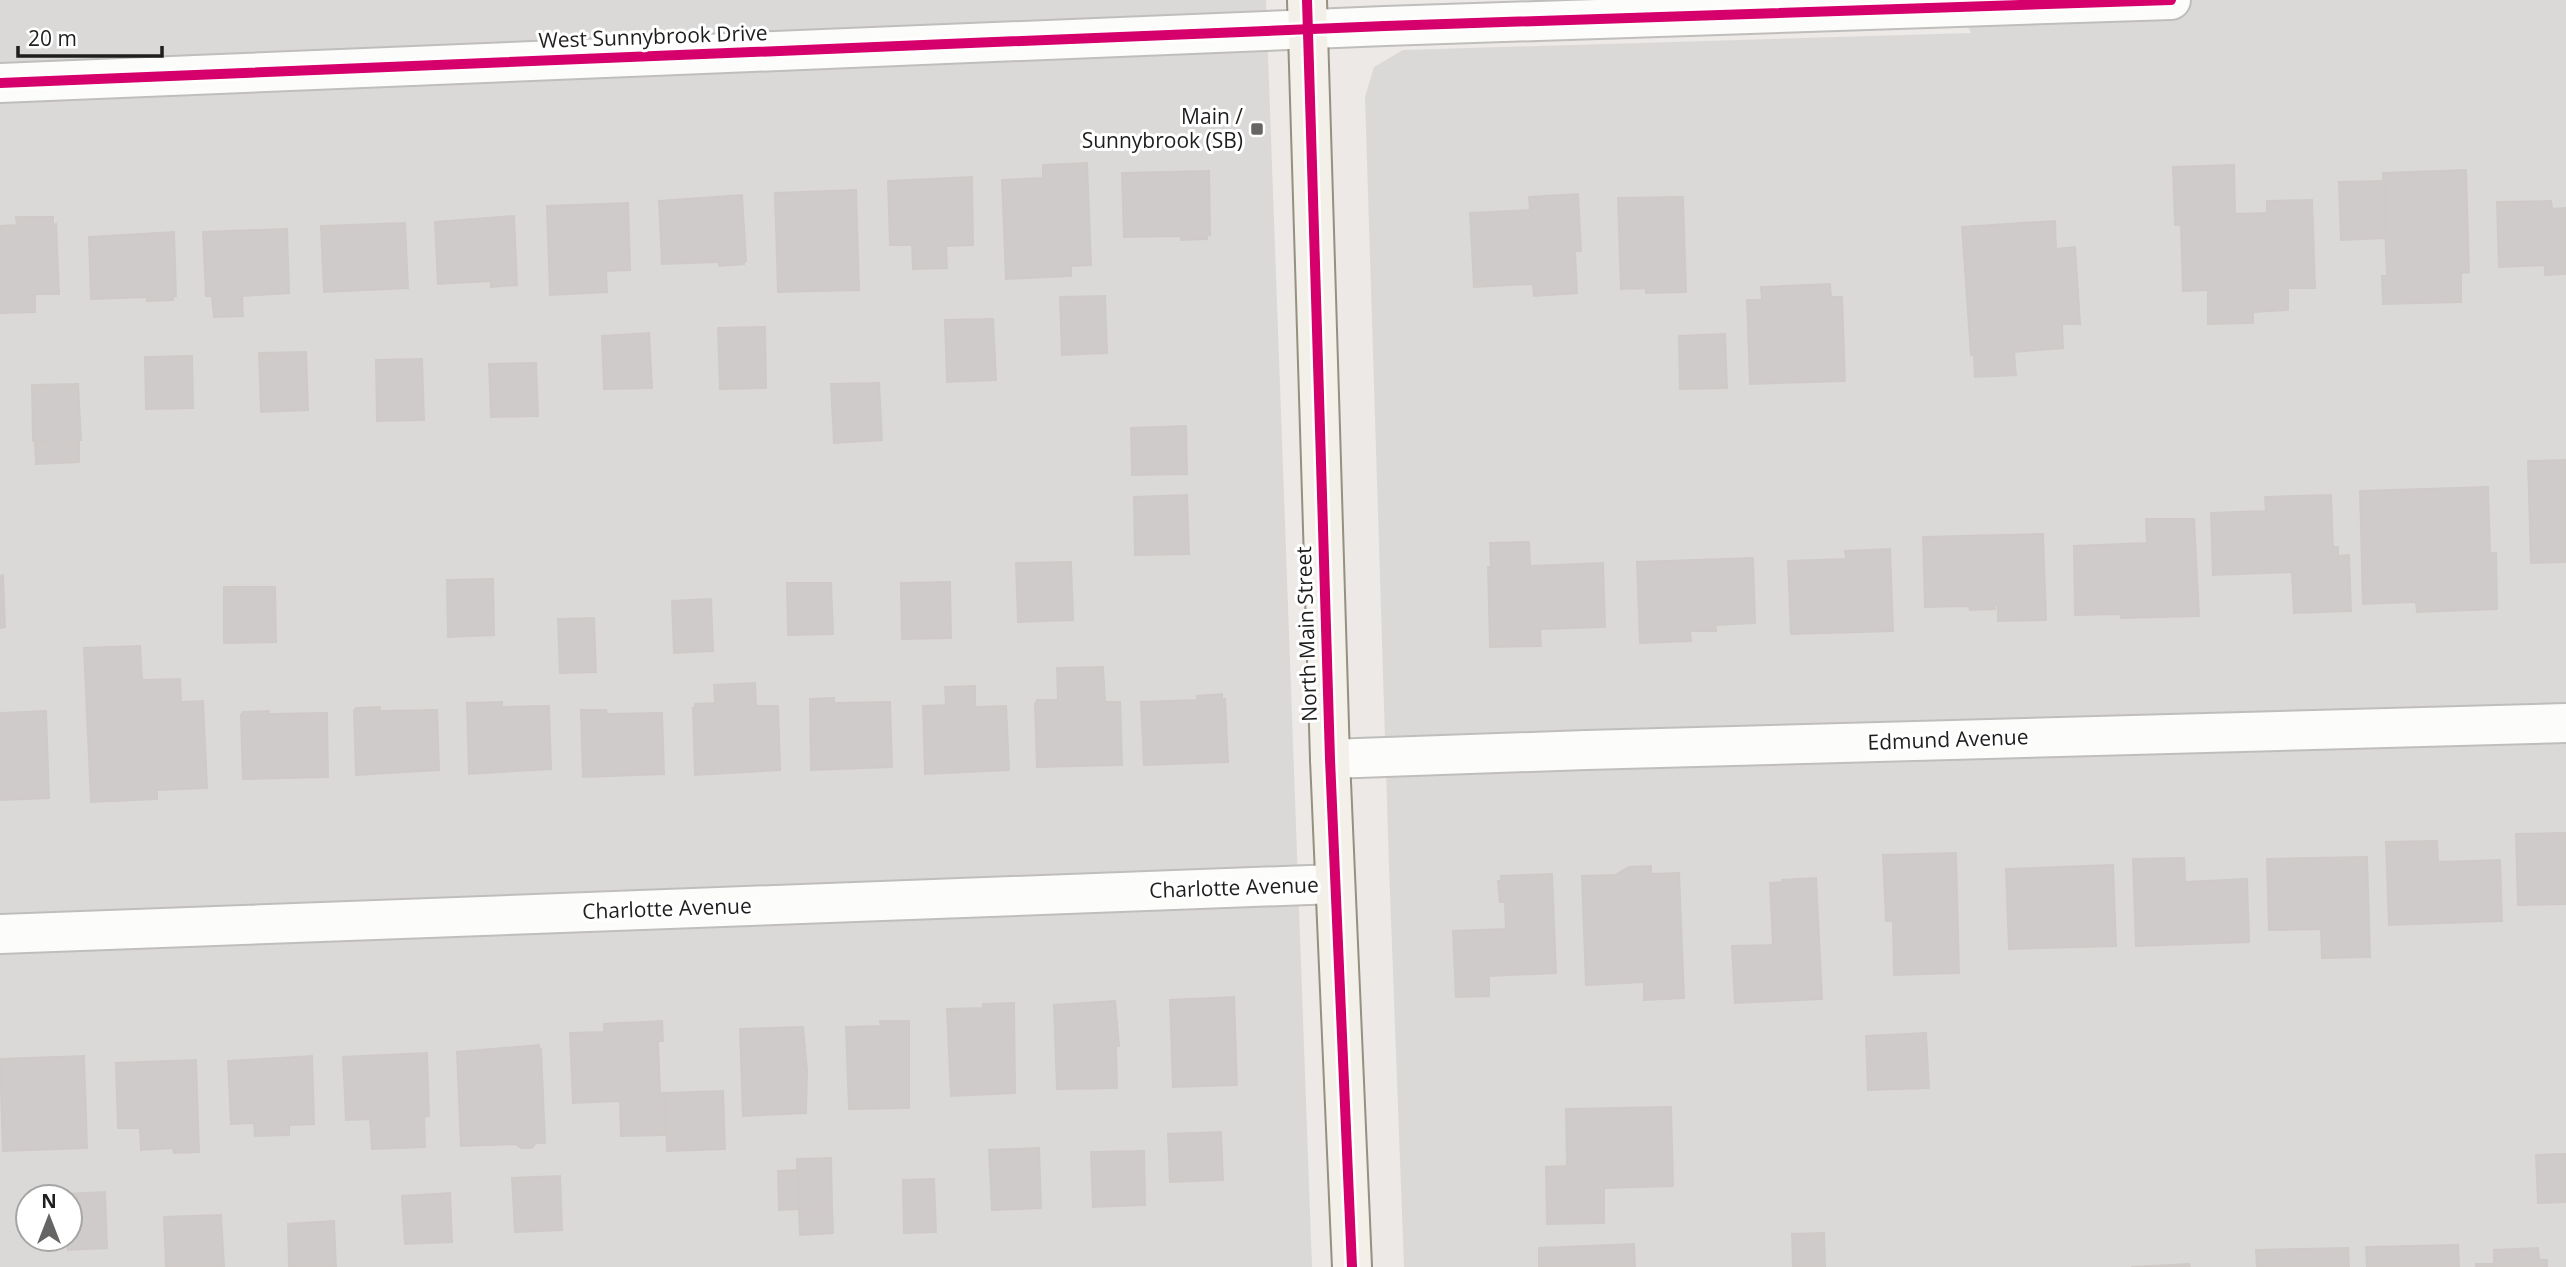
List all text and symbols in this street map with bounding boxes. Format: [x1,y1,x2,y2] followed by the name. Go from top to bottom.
[18,14,161,58] scale bar
[538,18,768,54] street label: West Sunnybrook Drive
[28,24,77,52] text: 20 m
[1082,102,1243,154] place label: Main / Sunnybrook (SB)
[1249,121,1265,137] marker: Main / Sunnybrook (SB)
[1289,546,1323,722] street label: North Main Street
[1867,722,2029,756] street label: Edmund Avenue
[1149,870,1319,904] street label: Charlotte Avenue
[582,891,752,925] street label: Charlotte Avenue
[14,1183,84,1253] north arrow
[41,1188,57,1214] text: N

